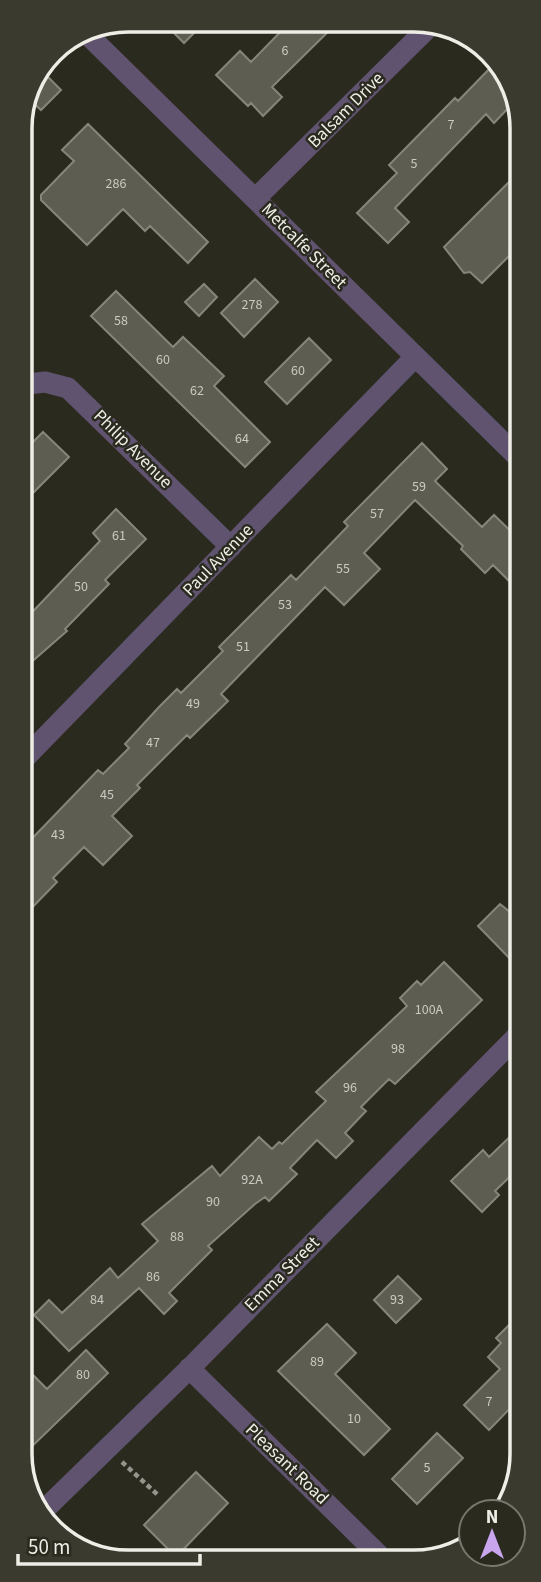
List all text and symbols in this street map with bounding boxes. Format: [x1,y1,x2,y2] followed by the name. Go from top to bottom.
[282,41,289,61] house number: 6
[302,66,390,154] street label: Balsam Drive
[448,115,455,135] house number: 7
[411,154,418,174] house number: 5
[106,174,126,194] house number: 286
[256,198,352,294] street label: Metcalfe Street
[242,295,262,315] house number: 278
[114,311,128,331] house number: 58
[156,350,170,370] house number: 60
[291,361,305,381] house number: 60
[190,381,204,401] house number: 62
[88,404,178,494] street label: Philip Avenue
[235,429,249,449] house number: 64
[412,477,426,497] house number: 59
[370,504,384,524] house number: 57
[177,518,259,602] street label: Paul Avenue
[112,526,126,546] house number: 61
[336,559,350,579] house number: 55
[74,577,88,597] house number: 50
[278,595,292,615] house number: 53
[236,637,250,657] house number: 51
[186,694,200,714] house number: 49
[146,733,160,753] house number: 47
[100,785,114,805] house number: 45
[51,825,65,845] house number: 43
[415,1000,444,1020] house number: 100A
[391,1039,405,1059] house number: 98
[343,1078,357,1098] house number: 96
[241,1170,263,1190] house number: 92A
[206,1192,220,1212] house number: 90
[170,1227,184,1247] house number: 88
[239,1231,325,1317] street label: Emma Street
[146,1267,160,1287] house number: 86
[90,1290,104,1310] house number: 84
[390,1290,404,1310] house number: 93
[310,1352,324,1372] house number: 89
[76,1365,90,1385] house number: 80
[486,1392,493,1412] house number: 7
[347,1409,361,1429] house number: 10
[240,1418,334,1510] street label: Pleasant Road
[424,1458,431,1478] house number: 5
[457,1498,527,1568] north arrow
[486,1504,498,1531] text: N
[18,1522,200,1566] scale bar
[28,1532,70,1562] text: 50 m

